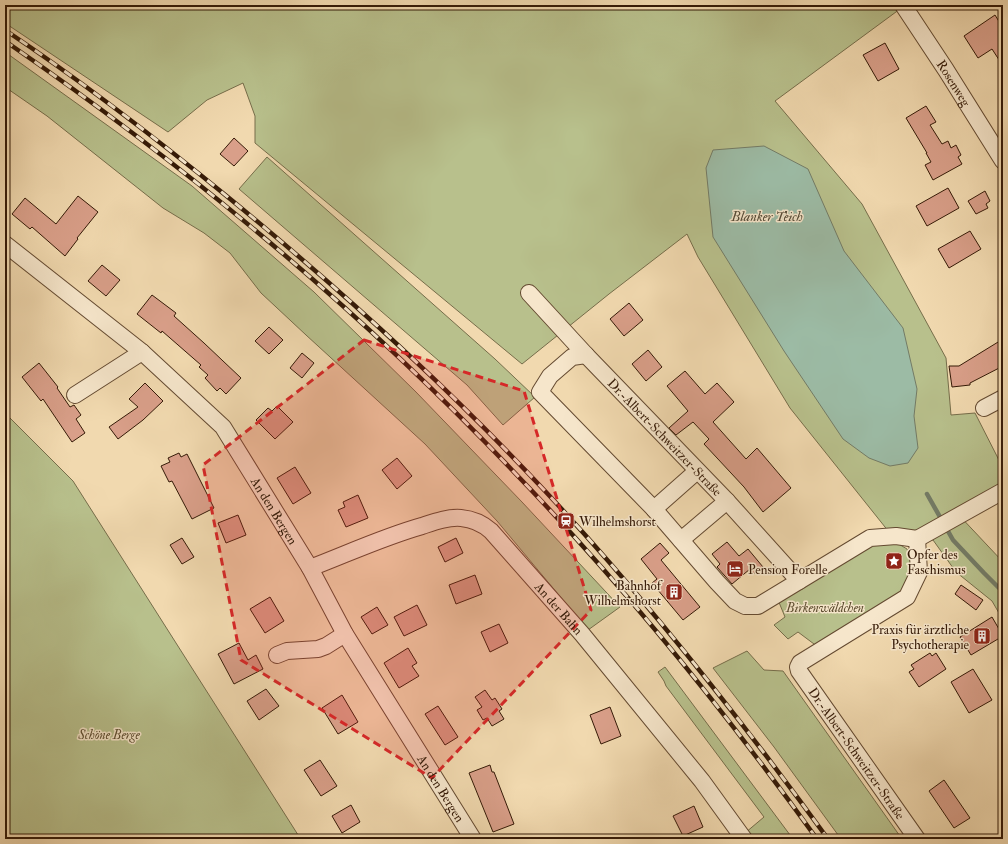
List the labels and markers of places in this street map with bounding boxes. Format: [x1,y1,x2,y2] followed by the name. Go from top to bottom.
[556,511,576,531] station icon: Wilhelmshorst
[578,514,656,530] place label: Wilhelmshorst
[907,547,966,578] place label: Opfer des Faschismus
[884,551,904,571] place icon: Opfer des Faschismus
[725,559,745,579] hotel icon: Pension Forelle
[748,562,828,578] place label: Pension Forelle
[583,578,663,609] place label: Bahnhof Wilhelmshorst
[664,582,684,602] building icon: Bahnhof Wilhelmshorst
[871,622,970,654] place label: Praxis für ärztliche Psychotherapie
[972,626,992,646] building icon: Praxis für ärztliche Psychotherapie

